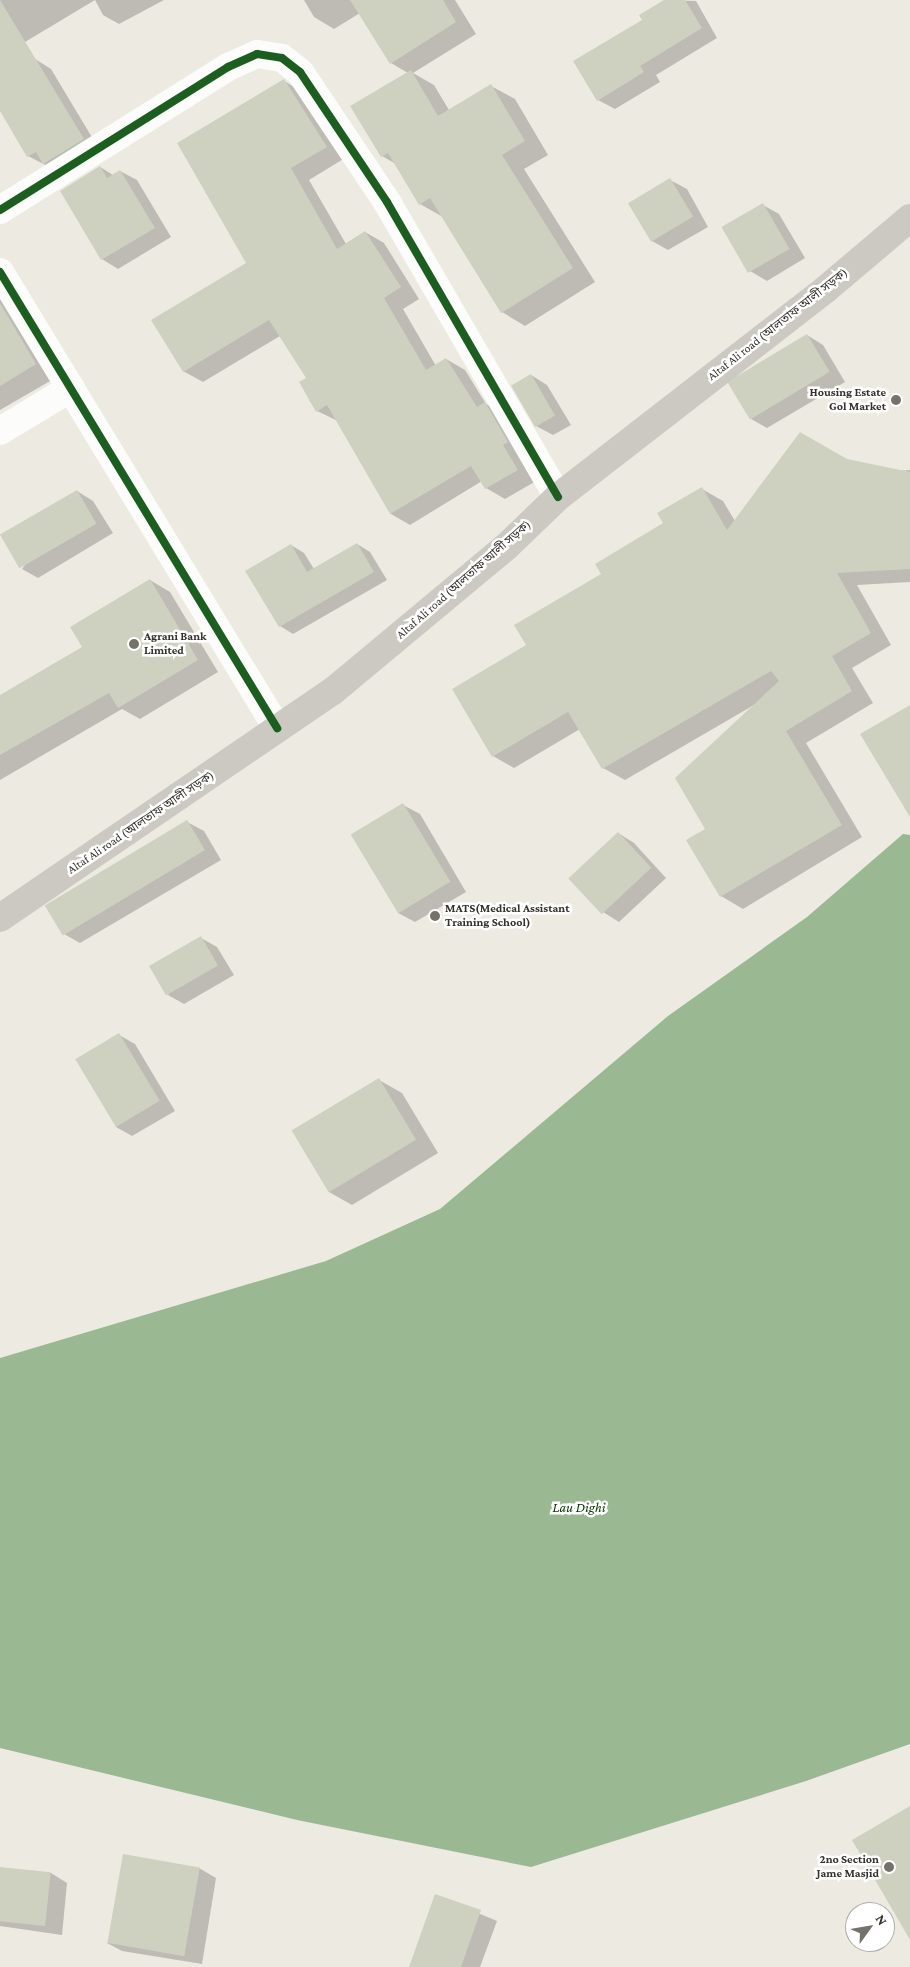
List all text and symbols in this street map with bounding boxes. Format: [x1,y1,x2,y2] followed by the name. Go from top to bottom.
[705,266,851,384] street label: Altaf Ali road (আলতাফ আলী সড়ক)
[809,386,886,414] place label: Housing Estate Gol Market
[890,394,902,406] marker: Housing Estate Gol Market
[394,518,534,642] street label: Altaf Ali road (আলতাফ আলী সড়ক)
[144,630,207,658] place label: Agrani Bank Limited
[128,638,140,650] marker: Agrani Bank Limited
[65,769,217,877] street label: Altaf Ali road (আলতাফ আলী সড়ক)
[445,902,569,930] place label: MATS(Medical Assistant Training School)
[429,910,441,922] marker: MATS(Medical Assistant Training School)
[552,1499,606,1515] water label: Lau Dighi
[817,1853,879,1881] place label: 2no Section Jame Masjid
[883,1861,895,1873] marker: 2no Section Jame Masjid
[845,1902,895,1952] north arrow
[873,1911,891,1928] text: N

